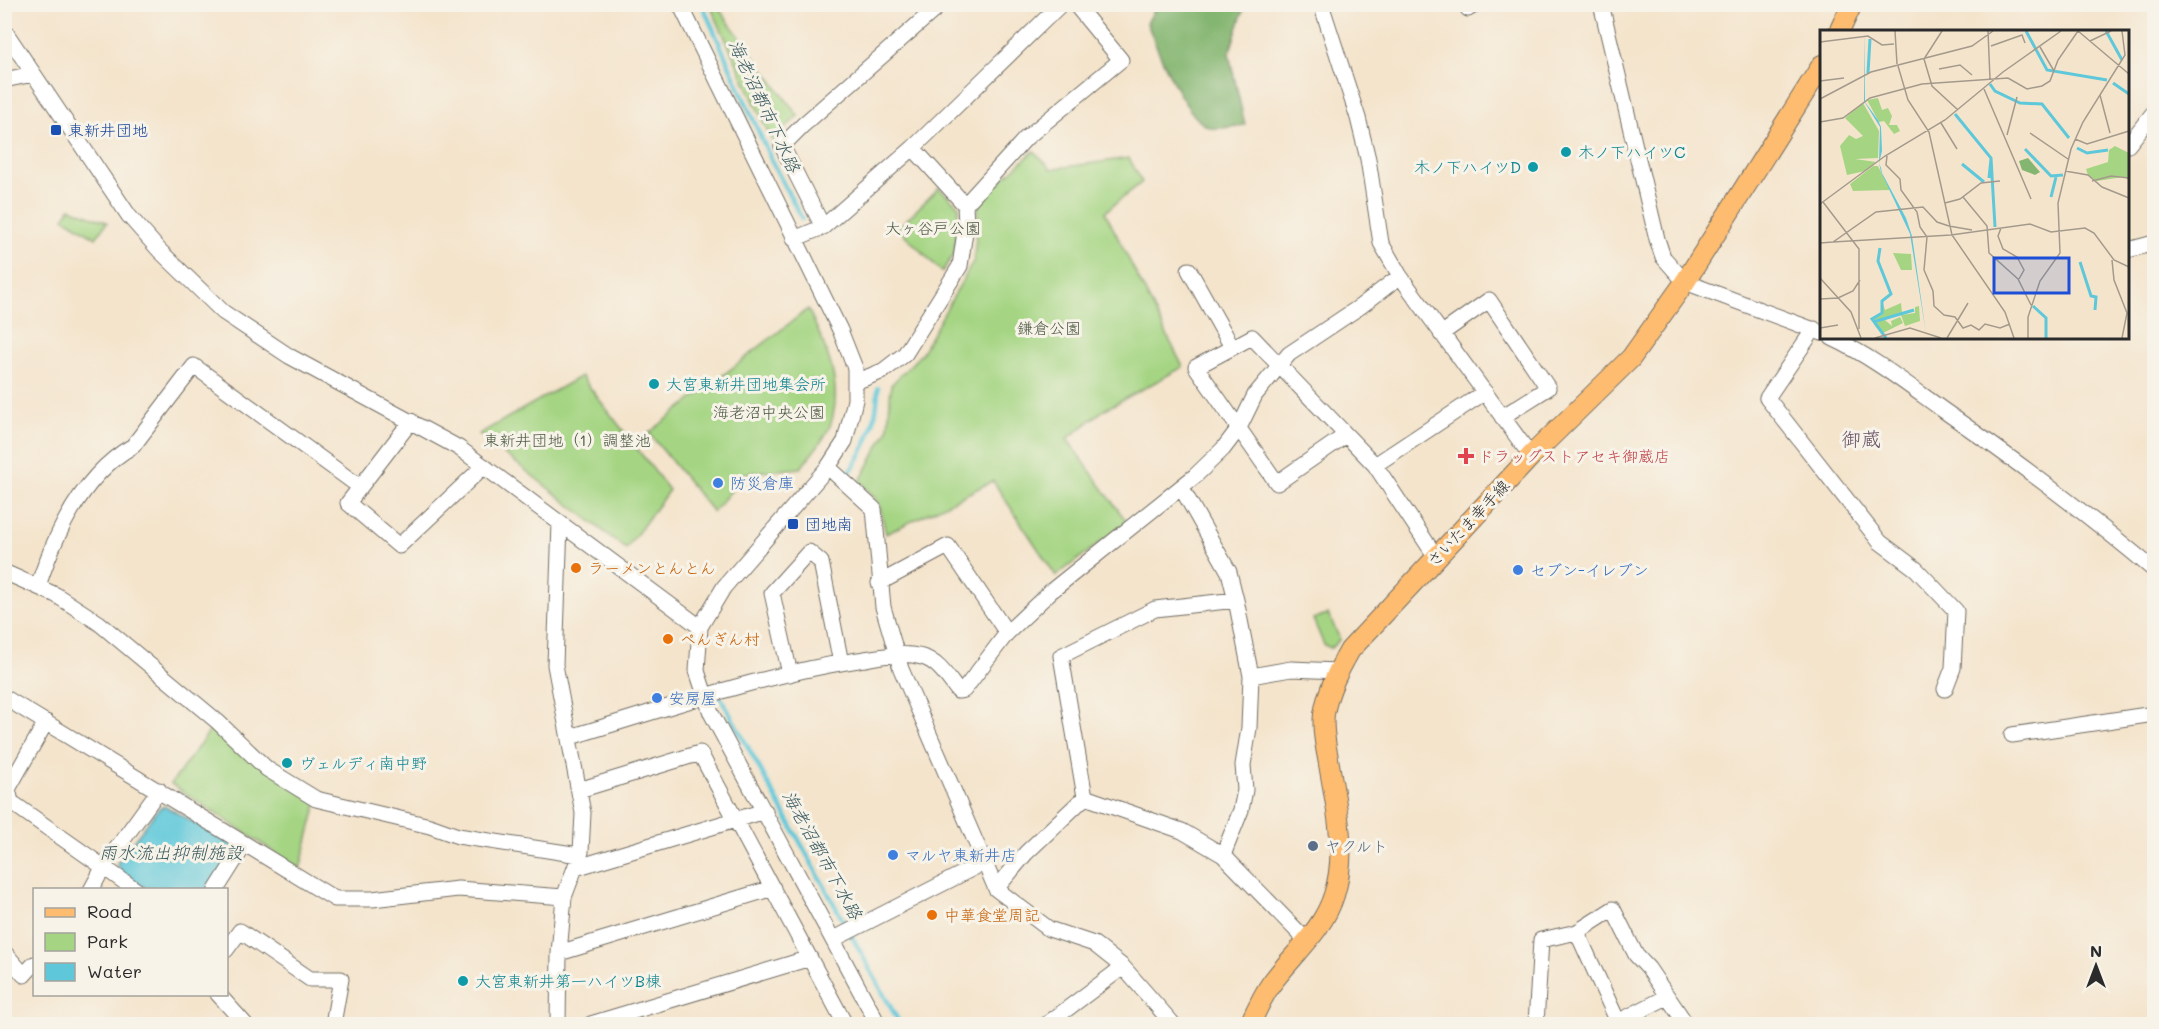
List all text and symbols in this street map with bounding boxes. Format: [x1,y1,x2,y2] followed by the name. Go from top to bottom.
[1820,30,2129,339] inset map
[724,35,807,177] water label: 海老沼都市下水路
[68,119,148,140] place label: 東新井団地
[49,123,63,137] marker: 東新井団地
[1578,141,1685,162] place label: 木ノ下ハイツC
[1559,145,1573,159] marker: 木ノ下ハイツC
[1414,156,1521,177] place label: 木ノ下ハイツD
[1526,160,1540,174] marker: 木ノ下ハイツD
[885,217,981,238] park label: 大ヶ谷戸公園
[1017,317,1081,338] park label: 鎌倉公園
[666,373,826,394] place label: 大宮東新井団地集会所
[647,377,661,391] marker: 大宮東新井団地集会所
[713,401,825,422] park label: 海老沼中央公園
[1841,425,1881,451] district label: 御蔵
[483,429,651,450] park label: 東新井団地（1）調整池
[1478,445,1670,466] place label: ドラッグストアセキ御蔵店
[1459,449,1473,463] marker: ドラッグストアセキ御蔵店
[730,472,794,493] place label: 防災倉庫
[1422,475,1513,571] street label: さいたま幸手線
[711,476,725,490] marker: 防災倉庫
[805,513,853,534] place label: 団地南
[786,517,800,531] marker: 団地南
[588,557,716,578] place label: ラーメンとんとん
[1530,559,1649,580] place label: セブン-イレブン
[569,561,583,575] marker: ラーメンとんとん
[1511,563,1525,577] marker: セブン-イレブン
[680,628,760,649] place label: ぺんぎん村
[661,632,675,646] marker: ぺんぎん村
[669,687,717,708] place label: 安房屋
[650,691,664,705] marker: 安房屋
[299,752,427,773] place label: ヴェルディ南中野
[280,756,294,770] marker: ヴェルディ南中野
[777,786,869,924] water label: 海老沼都市下水路
[1325,835,1388,856] place label: ヤクルト
[1306,839,1320,853] marker: ヤクルト
[99,840,245,864] water label: 雨水流出抑制施設
[905,844,1017,865] place label: マルヤ東新井店
[886,848,900,862] marker: マルヤ東新井店
[33,888,228,996] legend
[87,899,132,923] text: Road
[944,904,1040,925] place label: 中華食堂周記
[925,908,939,922] marker: 中華食堂周記
[87,929,128,953] text: Park
[2066,936,2126,996] north arrow
[2090,940,2102,961] text: N
[87,959,142,983] text: Water
[475,970,661,991] place label: 大宮東新井第一ハイツB棟
[456,974,470,988] marker: 大宮東新井第一ハイツB棟

